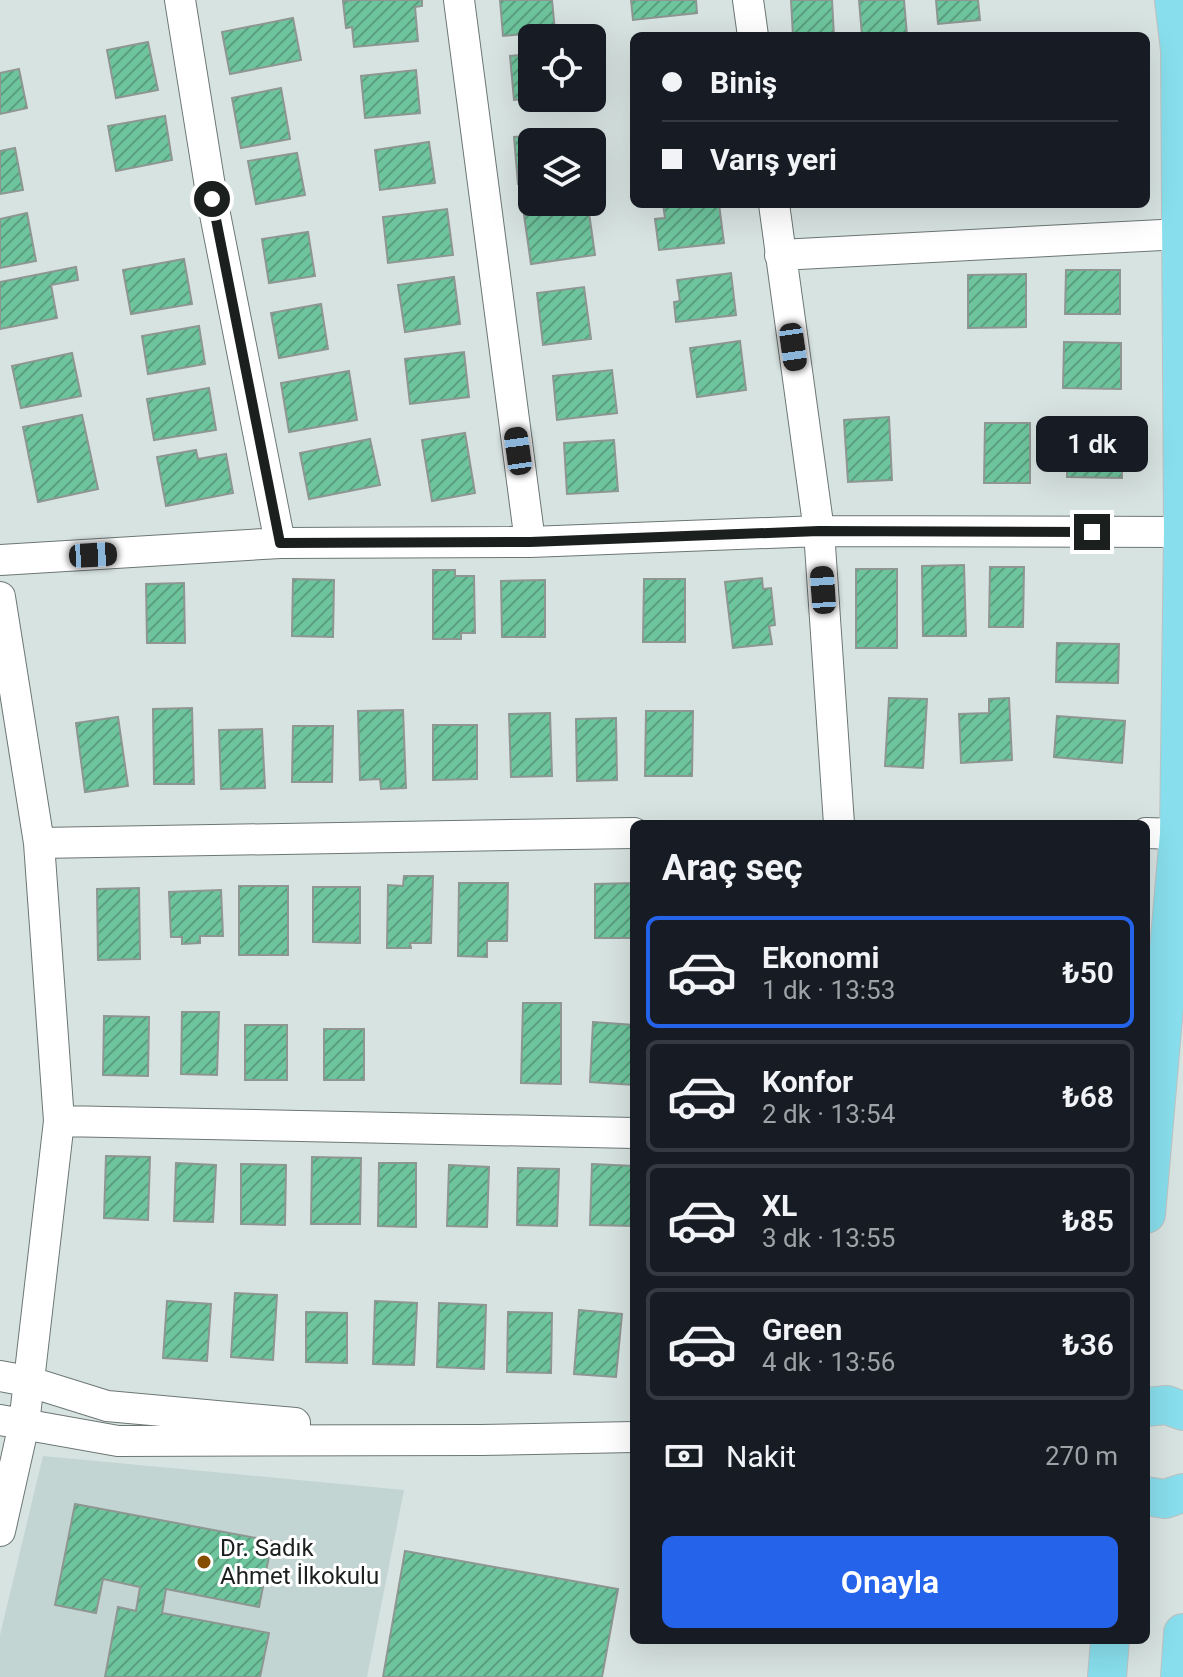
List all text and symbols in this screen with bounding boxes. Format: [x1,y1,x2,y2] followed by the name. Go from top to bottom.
[518,24,606,216] map controls
[518,24,606,112] button: locate
[710,65,777,100] text: Biniş
[518,128,606,216] button: layers
[710,142,837,177] text: Varış yeri
[194,181,230,217] route start
[778,322,808,372] car
[1036,416,1148,472] callout: 1 dk
[503,426,533,476] car
[1067,429,1117,459] text: 1 dk
[1074,514,1110,550] route end
[68,542,118,568] car
[809,565,837,615] car
[662,847,802,889] text: Araç seç
[666,936,738,1008] icon: car
[762,940,880,975] text: Ekonomi
[1062,955,1114,990] text: ₺50
[762,975,895,1005] text: 1 dk · 13:53
[666,1060,738,1132] icon: car
[762,1064,853,1099] text: Konfor
[1062,1079,1114,1114] text: ₺68
[762,1099,895,1129] text: 2 dk · 13:54
[666,1184,738,1256] icon: car
[762,1188,797,1223] text: XL
[1062,1203,1114,1238] text: ₺85
[762,1223,895,1253] text: 3 dk · 13:55
[666,1308,738,1380] icon: car
[762,1312,842,1347] text: Green
[1062,1327,1114,1362] text: ₺36
[762,1347,895,1377] text: 4 dk · 13:56
[662,1434,706,1478] icon: cash
[726,1439,796,1474] text: Nakit
[1045,1441,1118,1471] text: 270 m
[220,1534,379,1590] place label: Dr. Sadık Ahmet İlkokulu
[662,1536,1118,1628] button: Onayla
[195,1553,213,1571] marker: Dr. Sadık Ahmet İlkokulu

